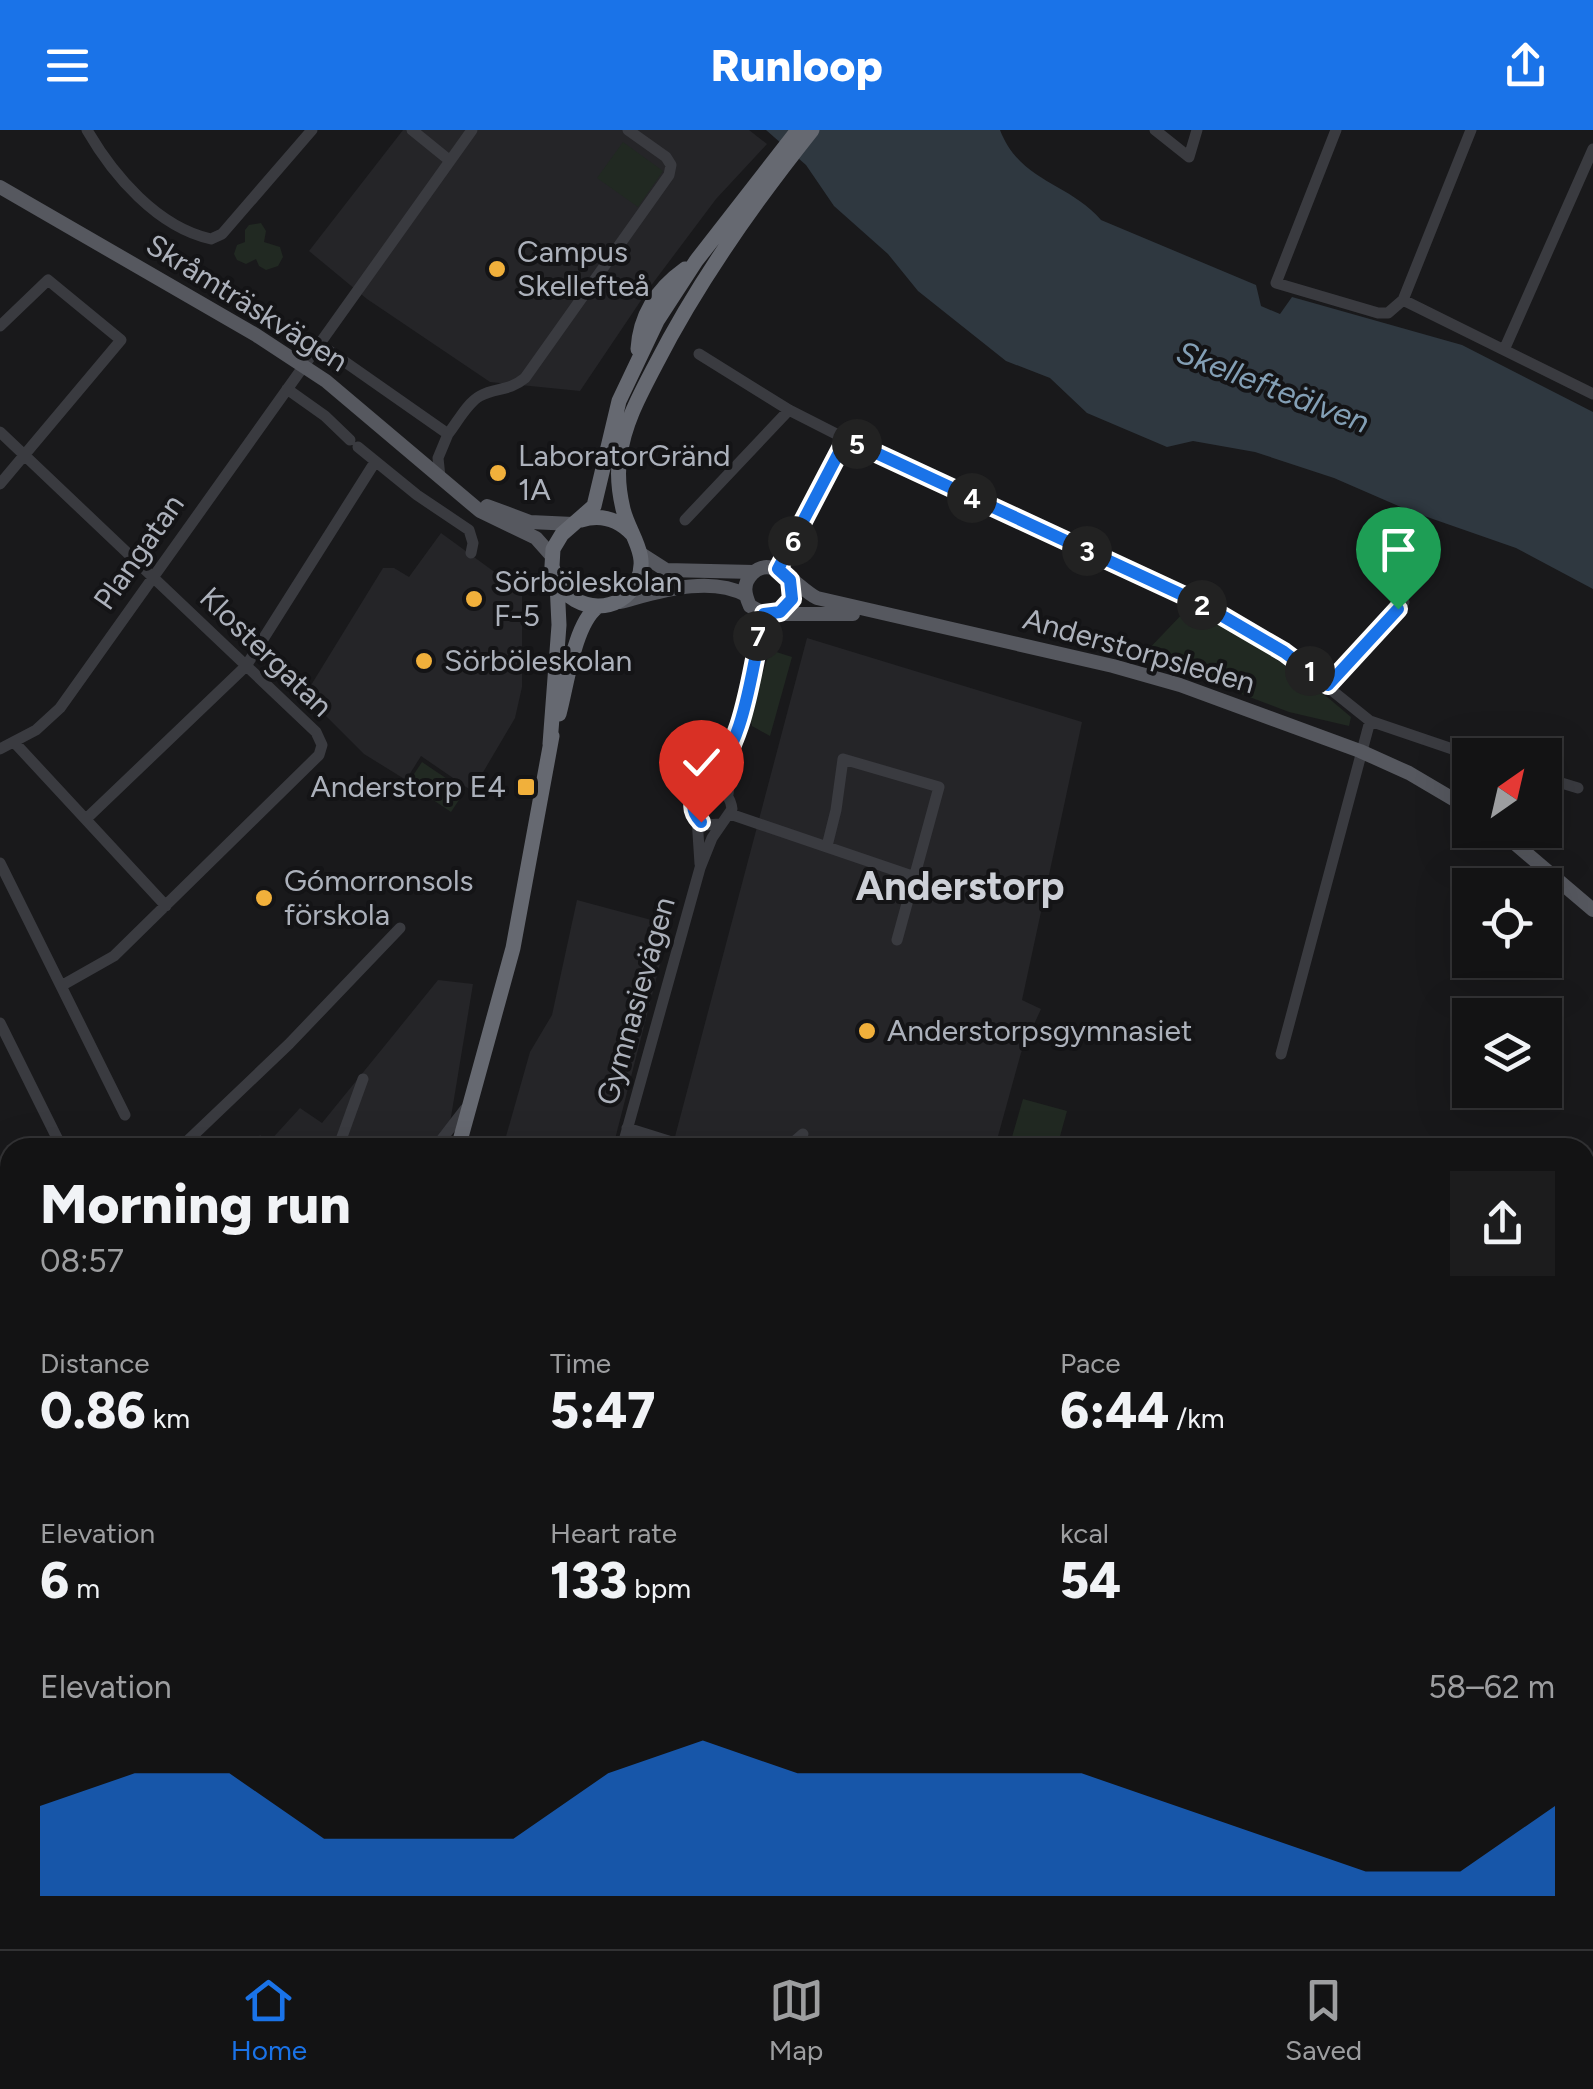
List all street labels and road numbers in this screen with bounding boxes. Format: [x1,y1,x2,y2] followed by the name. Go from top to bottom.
[140,226,355,379] street label: Skråmträskvägen
[86,487,192,616] street label: Plangatan
[192,579,340,724] street label: Klostergatan
[1019,600,1259,701] street label: Anderstorpsleden
[588,893,683,1109] street label: Gymnasievägen

